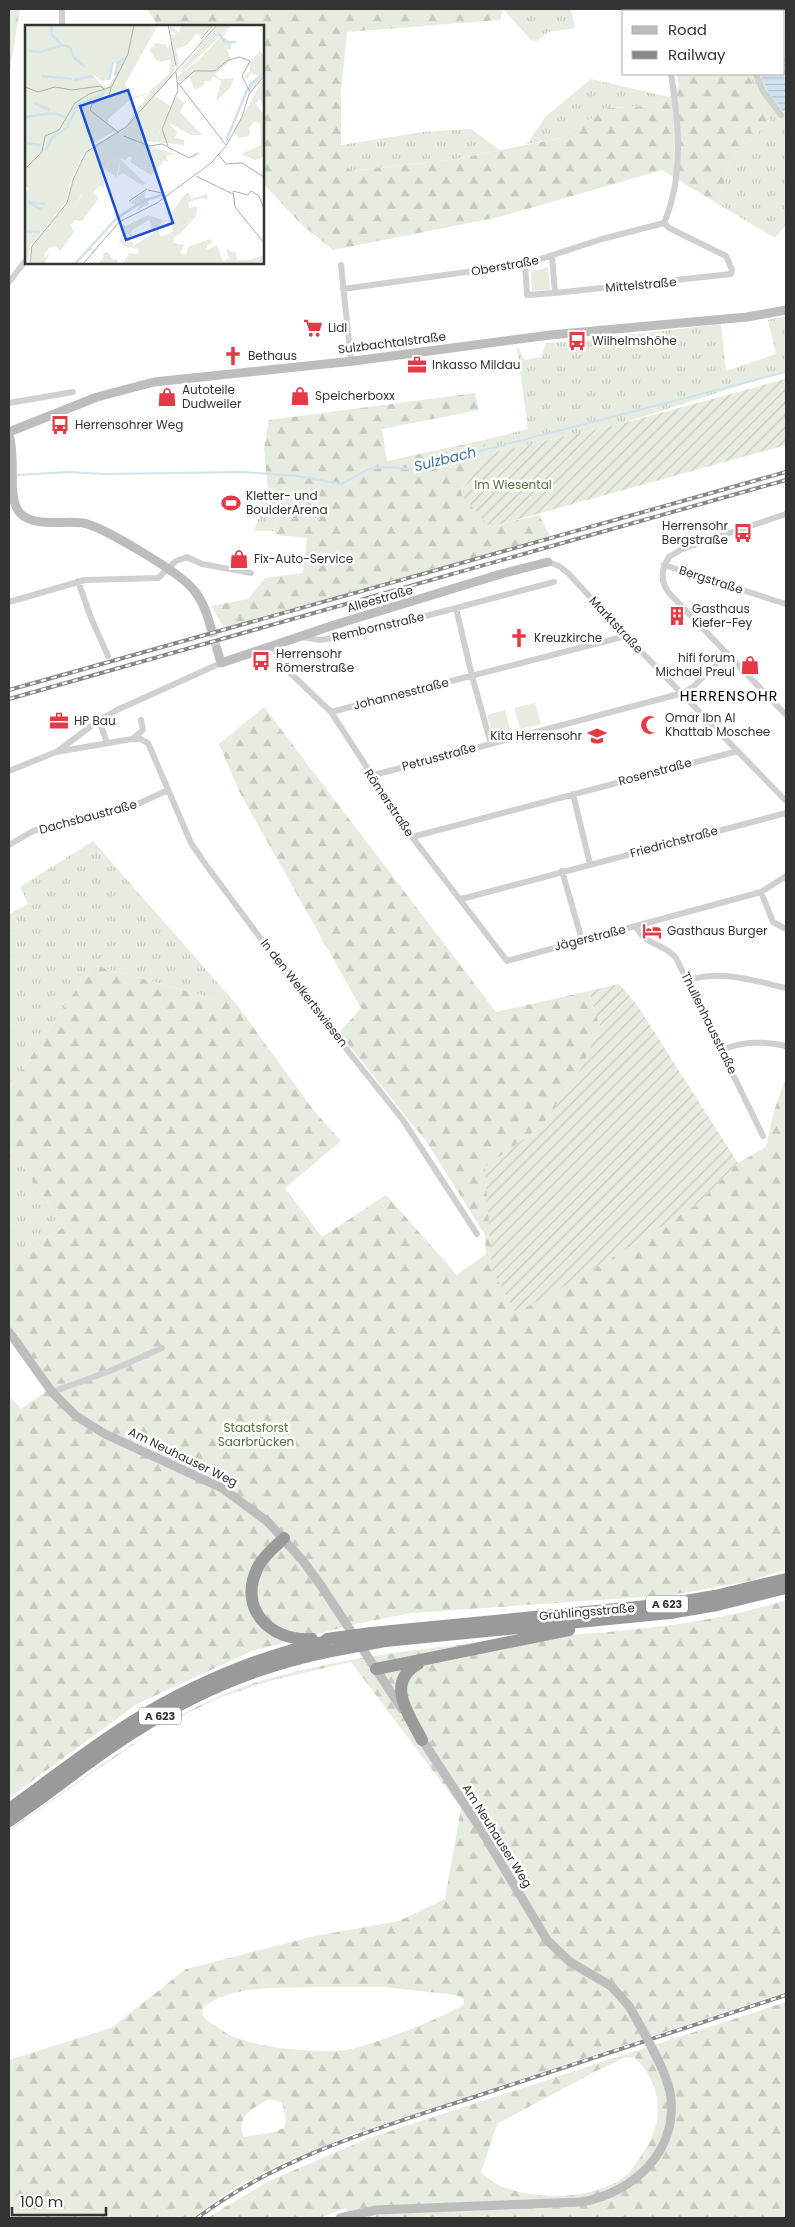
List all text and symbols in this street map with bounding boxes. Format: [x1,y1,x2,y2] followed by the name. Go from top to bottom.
[622,10,785,75] legend
[668,19,707,40] text: Road
[25,25,264,264] inset map
[668,44,726,65] text: Railway
[470,251,540,280] street label: Oberstraße
[605,273,677,296] street label: Mittelstraße
[302,317,324,339] supermarket icon: Lidl
[328,319,347,336] place label: Lidl
[337,327,447,358] street label: Sulzbachtalstraße
[566,330,588,352] bus stop icon: Wilhelmshöhe
[592,332,677,349] place label: Wilhelmshöhe
[222,345,244,367] church icon: Bethaus
[248,347,297,364] place label: Bethaus
[406,354,428,376] office icon: Inkasso Mildau
[432,356,520,373] place label: Inkasso Mildau
[182,381,242,412] place label: Autoteile Dudweiler
[289,385,311,407] shop icon: Speicherboxx
[156,386,178,408] shop icon: Autoteile Dudweiler
[315,387,395,404] place label: Speicherboxx
[49,414,71,436] bus stop icon: Herrensohrer Weg
[75,416,183,433] place label: Herrensohrer Weg
[412,442,478,476] water label: Sulzbach
[474,476,552,493] park label: Im Wiesental
[246,487,328,518] place label: Kletter- und BoulderArena
[220,492,242,514] sports icon: Kletter- und BoulderArena
[662,517,729,548] place label: Herrensohr Bergstraße
[732,522,754,544] bus stop icon: Herrensohr Bergstraße
[228,548,250,570] shop icon: Fix-Auto-Service
[254,550,353,567] place label: Fix-Auto-Service
[677,561,745,598] street label: Bergstraße
[345,581,415,616] street label: Alleestraße
[585,592,647,657] street label: Marktstraße
[692,600,753,631] place label: Gasthaus Kiefer-Fey
[666,605,688,627] building icon: Gasthaus Kiefer-Fey
[330,608,426,645] street label: Rembornstraße
[508,627,530,649] church icon: Kreuzkirche
[534,629,602,646] place label: Kreuzkirche
[276,645,354,676] place label: Herrensohr Römerstraße
[656,649,735,680] place label: hifi forum Michael Preul
[250,650,272,672] bus stop icon: Herrensohr Römerstraße
[739,654,761,676] shop icon: hifi forum Michael Preul
[351,673,450,714] street label: Johannesstraße
[680,686,778,706] district label: HERRENSOHR
[665,709,770,740] place label: Omar Ibn Al Khattab Moschee
[48,710,70,732] office icon: HP Bau
[74,712,116,729] place label: HP Bau
[639,714,661,736] mosque icon: Omar Ibn Al Khattab Moschee
[586,725,608,747] school or university icon: Kita Herrensohr
[490,727,583,744] place label: Kita Herrensohr
[400,738,478,775] street label: Petrusstraße
[616,754,693,789] street label: Rosenstraße
[361,766,418,840] street label: Römerstraße
[37,795,139,838] street label: Dachsbaustraße
[628,822,720,861] street label: Friedrichstraße
[552,920,628,955] street label: Jägerstraße
[641,920,663,942] hotel icon: Gasthaus Burger
[667,922,768,939] place label: Gasthaus Burger
[257,935,352,1050] street label: In den Welkertswiesen
[677,969,742,1077] street label: Thullenhausstraße
[218,1419,294,1450] park label: Staatsforst Saarbrücken
[126,1423,241,1490] street label: Am Neuhauser Weg
[646,1596,688,1612] road number: A 623
[538,1599,635,1624] street label: Grühlingsstraße
[139,1708,181,1724] road number: A 623
[459,1781,536,1891] street label: Am Neuhauser Weg
[12,2184,106,2216] scale bar
[20,2191,63,2212] text: 100 m

